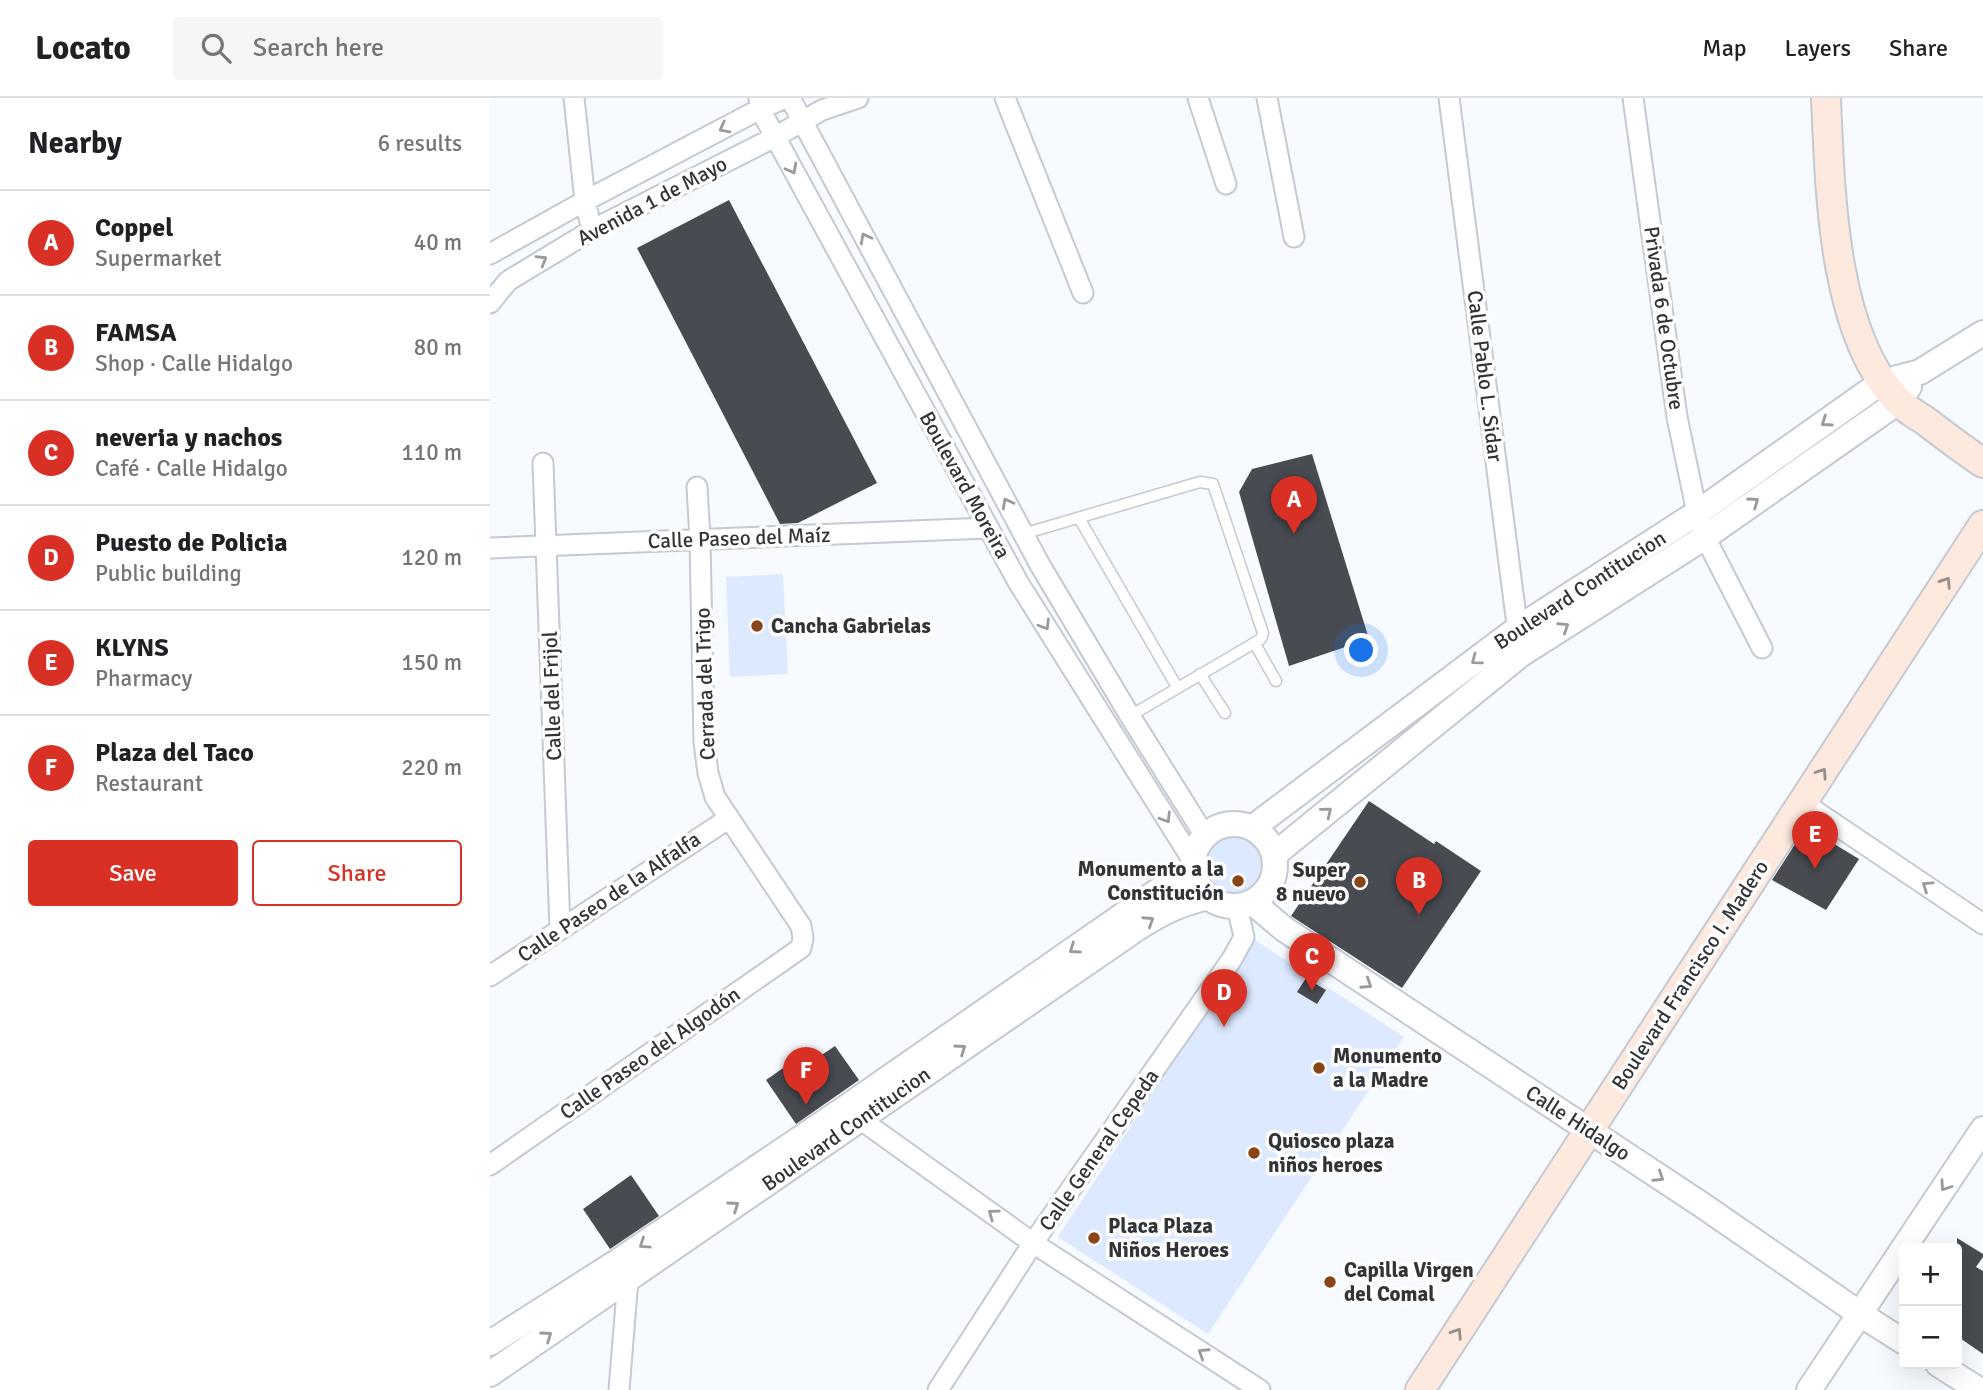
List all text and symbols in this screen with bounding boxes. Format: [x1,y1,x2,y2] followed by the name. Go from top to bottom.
[173,17,663,80] search box
[35,28,131,69] text: Locato
[197,29,235,67] icon: search
[253,32,384,64] text: Search here
[1702,33,1747,63] text: Map
[1785,33,1851,63] text: Layers
[1889,33,1948,63] text: Share
[719,120,731,133] one-way arrow
[28,125,122,162] text: Nearby
[378,129,462,158] text: 6 results
[573,151,731,251] street label: Avenida 1 de Mayo
[784,162,797,174] one-way arrow
[95,212,173,244] text: Coppel
[1638,224,1690,412] street label: Privada 6 de Octubre
[44,228,58,257] text: A
[414,228,462,257] text: 40 m
[860,233,874,245] one-way arrow
[95,244,222,273] text: Supermarket
[534,256,547,269] one-way arrow
[1462,289,1508,464] street label: Calle Pablo L. Sidar
[95,317,177,349] text: FAMSA
[44,333,58,362] text: B
[414,333,462,362] text: 80 m
[95,349,293,378] text: Shop · Calle Hidalgo
[914,407,1016,563] street label: Boulevard Moreira
[1821,414,1834,426] one-way arrow
[95,422,282,454] text: neveria y nachos
[44,438,58,467] text: C
[401,438,462,467] text: 110 m
[95,454,288,483] text: Café · Calle Hidalgo
[1271,476,1317,534] pin: A
[1002,498,1015,511] one-way arrow
[1746,498,1759,510] one-way arrow
[647,522,831,554] street label: Calle Paseo del Maíz
[1489,525,1671,655] street label: Boulevard Contitucion
[95,527,288,559] text: Puesto de Policia
[43,543,59,572] text: D
[401,543,462,572] text: 120 m
[95,559,242,588] text: Public building
[1938,577,1950,590] one-way arrow
[689,607,721,761] street label: Cerrada del Trigo
[771,613,931,639] place label: Cancha Gabrielas
[749,618,765,634] marker: Cancha Gabrielas
[1037,618,1050,631] one-way arrow
[1556,622,1569,635] one-way arrow
[537,631,567,761] street label: Calle del Frijol
[95,632,169,664] text: KLYNS
[1344,633,1378,667] your location
[44,648,58,677] text: E
[401,648,462,677] text: 150 m
[1471,651,1484,664] one-way arrow
[95,664,192,693] text: Pharmacy
[95,737,254,769] text: Plaza del Taco
[45,753,57,782] text: F
[401,753,462,782] text: 220 m
[1814,767,1827,780] one-way arrow
[95,769,203,798] text: Restaurant
[1318,808,1331,820] one-way arrow
[1157,810,1170,823] one-way arrow
[1792,811,1838,869] pin: E
[512,826,706,968] street label: Calle Paseo de la Alfalfa
[28,840,238,906] button: Save
[252,840,462,906] button: Share
[1606,855,1774,1095] street label: Boulevard Francisco I. Madero
[1078,856,1224,906] place label: Monumento a la Constitución
[1276,857,1347,907] place label: Super 8 nuevo
[1396,857,1442,915] pin: B
[1230,873,1246,889] marker: Monumento a la Constitución
[1352,874,1368,890] marker: Super 8 nuevo
[1921,881,1934,894] one-way arrow
[1141,917,1154,929] one-way arrow
[1289,933,1335,991] pin: C
[1069,941,1082,953] one-way arrow
[1201,969,1247,1027] pin: D
[1359,976,1372,988] one-way arrow
[555,981,745,1125] street label: Calle Paseo del Algodón
[1333,1043,1442,1093] place label: Monumento a la Madre
[953,1045,966,1058] one-way arrow
[783,1047,829,1105] pin: F
[1311,1060,1327,1076] marker: Monumento a la Madre
[757,1061,935,1197] street label: Boulevard Contitucion
[1033,1064,1165,1236] street label: Calle General Cepeda
[1521,1079,1635,1167] street label: Calle Hidalgo
[1268,1128,1395,1178] place label: Quiosco plaza niños heroes
[1246,1145,1262,1161] marker: Quiosco plaza niños heroes
[1652,1168,1665,1181] one-way arrow
[1941,1178,1953,1191] one-way arrow
[726,1202,739,1214] one-way arrow
[988,1210,1001,1222] one-way arrow
[1108,1213,1229,1263] place label: Placa Plaza Niños Heroes
[1086,1230,1102,1246] marker: Placa Plaza Niños Heroes
[639,1236,652,1248] one-way arrow
[1899,1243,1962,1369] map controls
[1899,1243,1962,1306] button: +
[1344,1257,1474,1307] place label: Capilla Virgen del Comal
[1322,1274,1338,1290] marker: Capilla Virgen del Comal
[1899,1306,1962,1369] button: −
[1449,1328,1461,1341] one-way arrow
[539,1332,552,1344] one-way arrow
[1198,1349,1211,1361] one-way arrow

